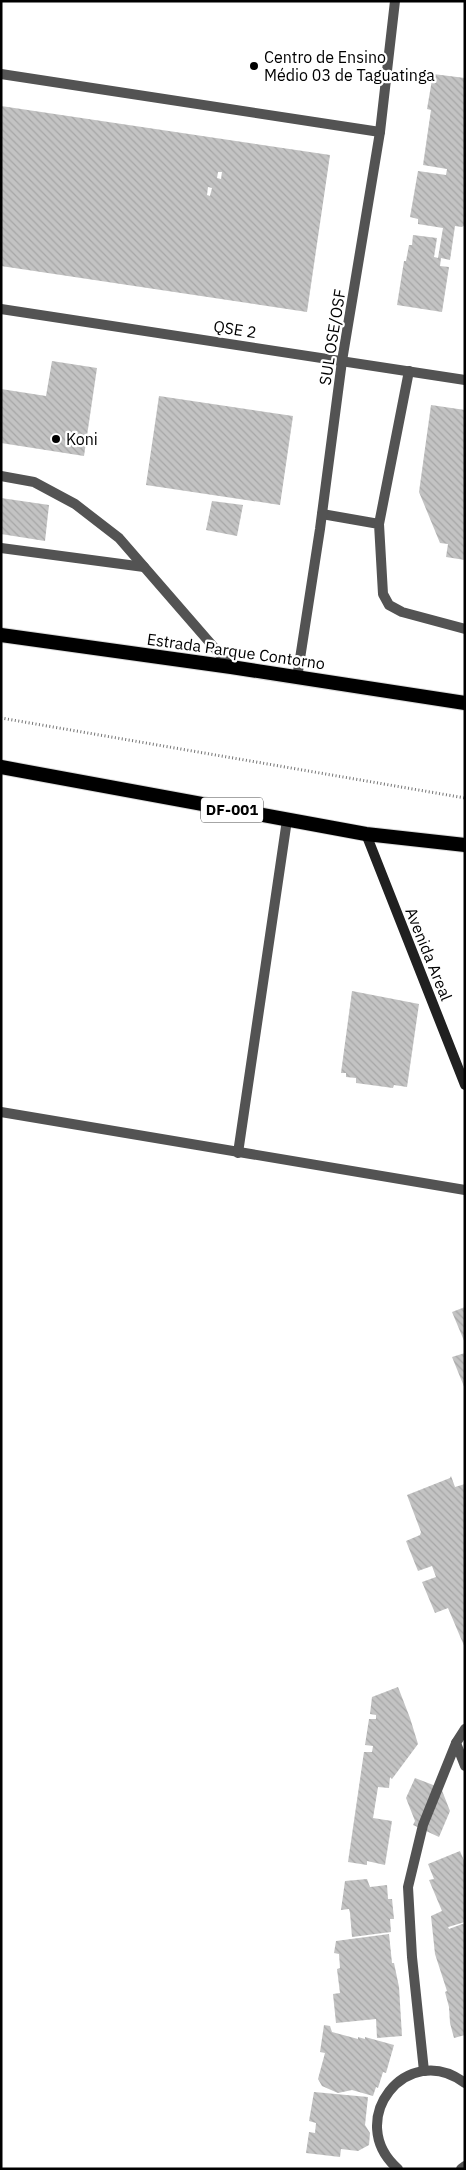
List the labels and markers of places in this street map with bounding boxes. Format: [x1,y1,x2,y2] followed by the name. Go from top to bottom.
[264,47,435,85] place label: Centro de Ensino Médio 03 de Taguatinga
[248,60,260,72] marker: Centro de Ensino Médio 03 de Taguatinga
[66,429,98,449] place label: Koni
[50,433,62,445] marker: Koni

